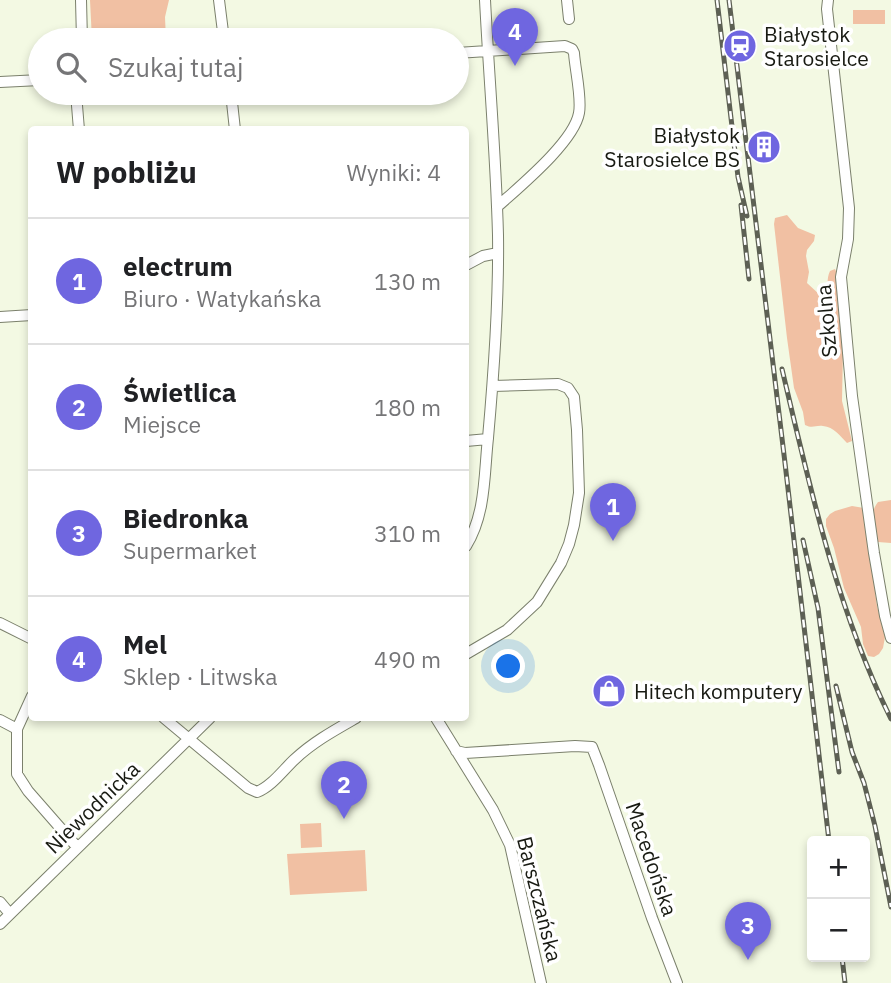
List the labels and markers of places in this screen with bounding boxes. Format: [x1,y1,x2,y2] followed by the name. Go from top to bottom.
[492,8,538,66] pin: 4
[764,20,869,72] place label: Białystok Starosielce
[721,27,759,65] station icon: Białystok Starosielce
[604,121,740,173] place label: Białystok Starosielce BS
[745,128,783,166] building icon: Białystok Starosielce BS
[590,483,636,541] pin: 1
[590,672,628,710] shop icon: Hitech komputery
[634,677,803,705] place label: Hitech komputery
[321,761,367,819] pin: 2
[725,902,771,960] pin: 3

